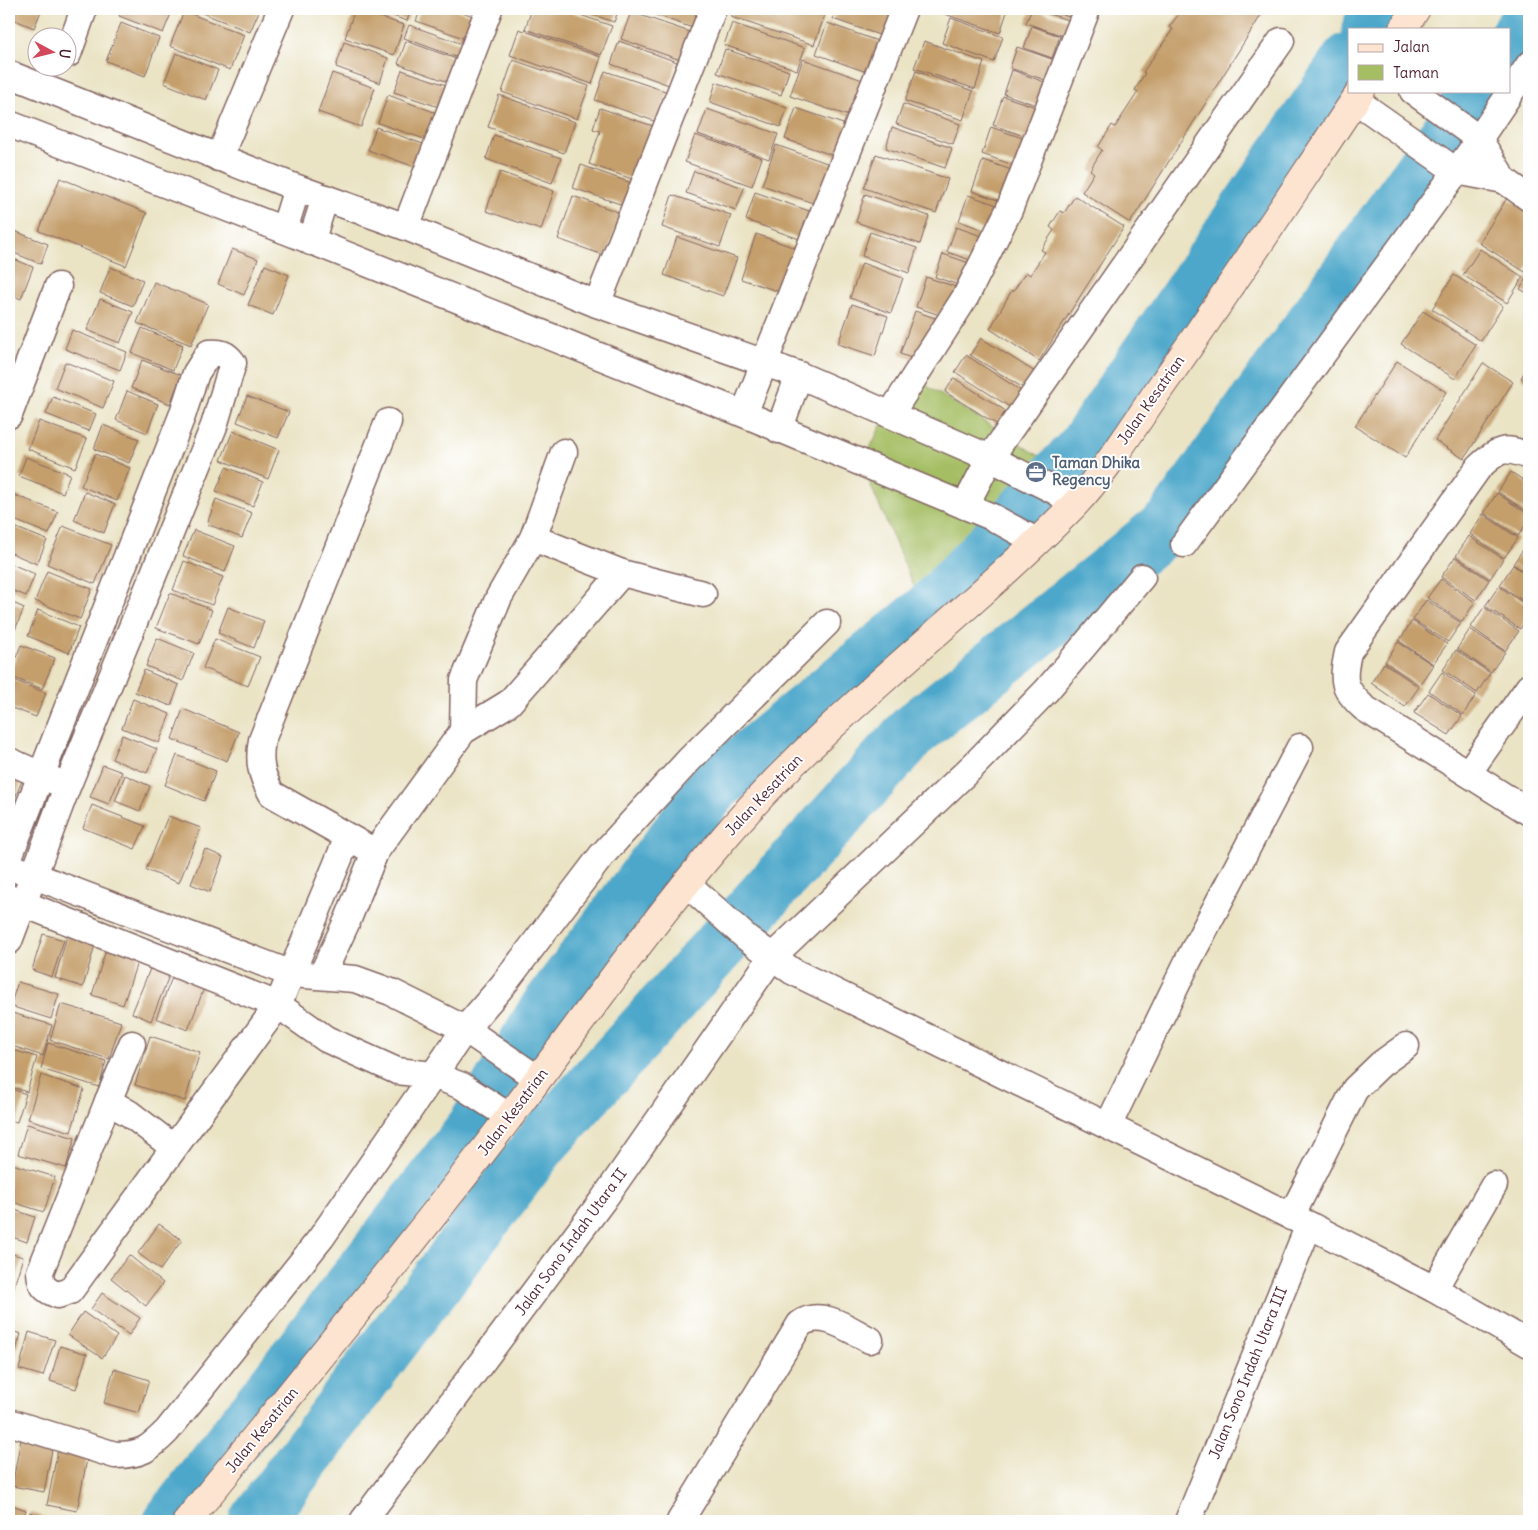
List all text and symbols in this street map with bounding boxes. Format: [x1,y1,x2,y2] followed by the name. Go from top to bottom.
[28,28,78,78] north arrow
[1348,28,1510,92] legend
[1393,37,1430,56] text: Jalan
[55,48,74,59] text: U
[1393,63,1439,82] text: Taman
[1113,351,1189,448] street label: Jalan Kesatrian
[1052,453,1141,490] place label: Taman Dhika Regency
[1024,460,1048,484] office icon: Taman Dhika Regency
[721,750,806,839] street label: Jalan Kesatrian
[474,1064,552,1159] street label: Jalan Kesatrian
[511,1164,630,1319] street label: Jalan Sono Indah Utara II
[1204,1284,1291,1462] street label: Jalan Sono Indah Utara III
[221,1383,302,1476] street label: Jalan Kesatrian

